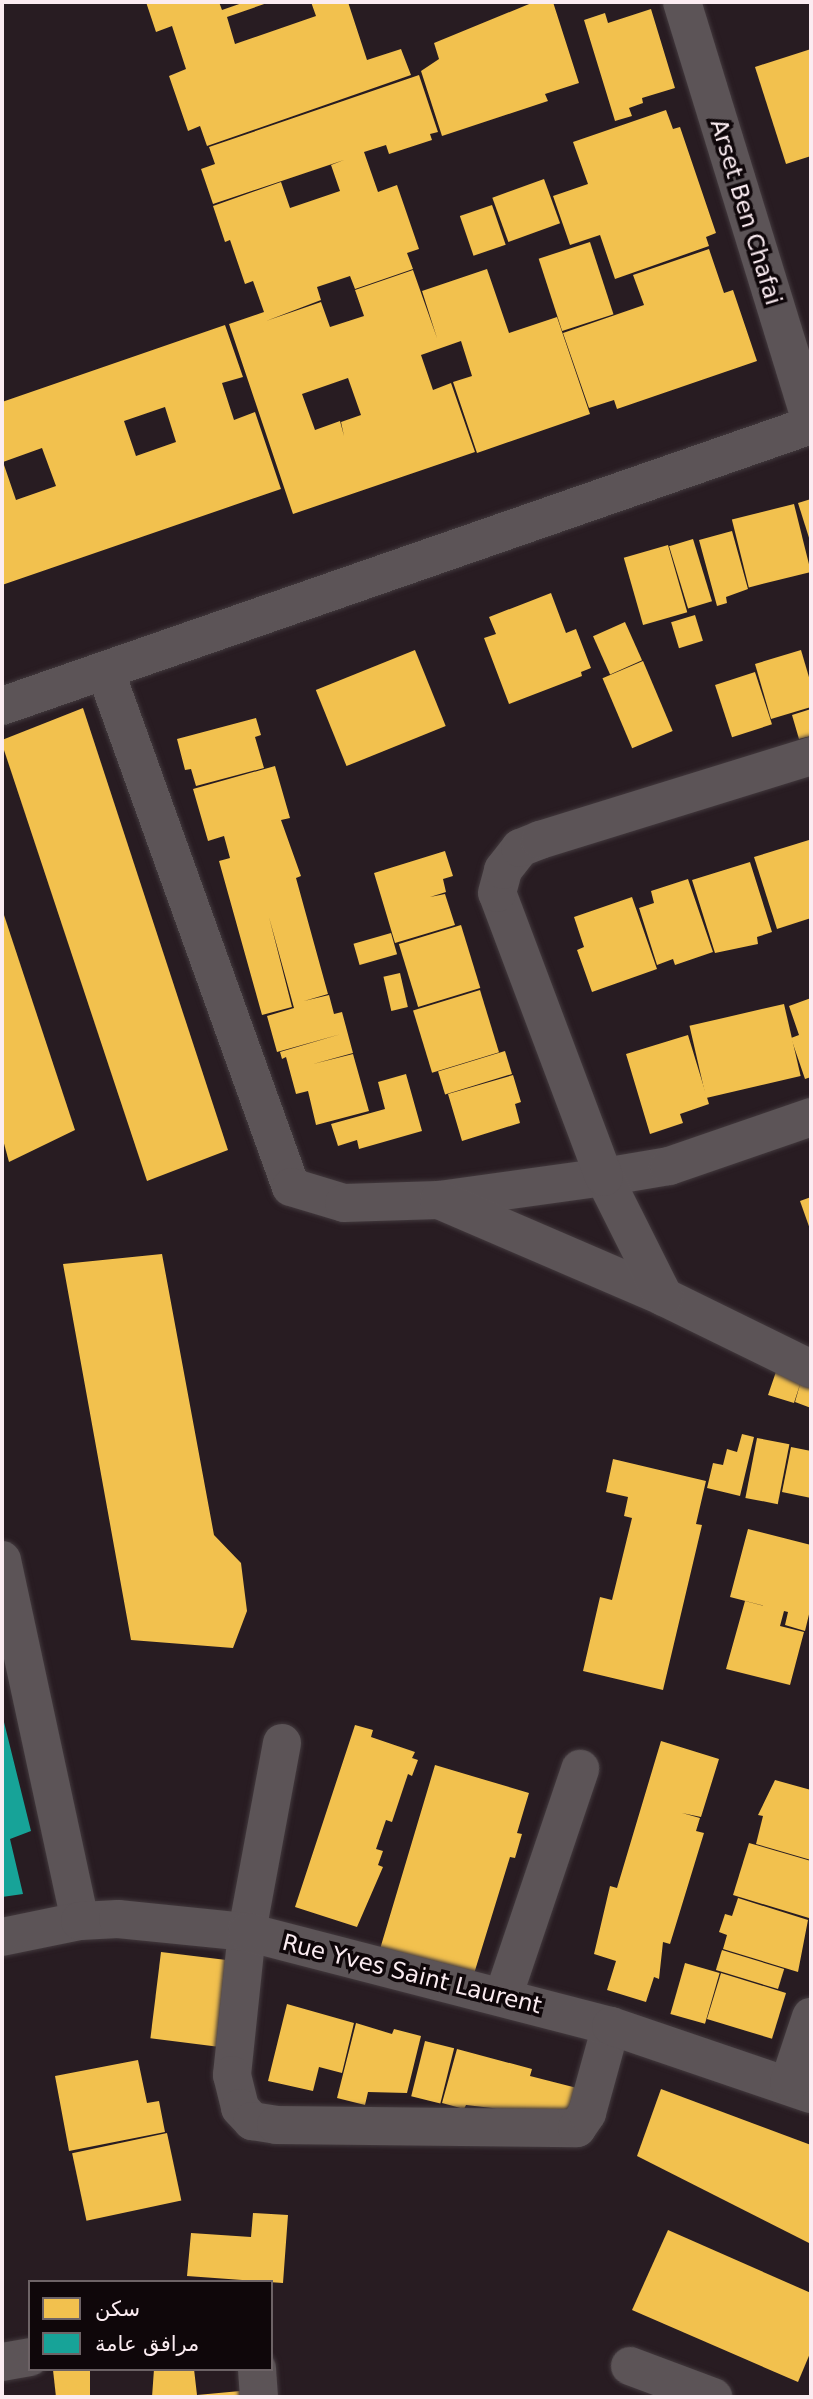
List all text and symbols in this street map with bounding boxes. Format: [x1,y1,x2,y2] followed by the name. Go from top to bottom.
[705,116,787,308] street label: Arset Ben Chafai
[279,1928,545,2020] street label: Rue Yves Saint Laurent
[28,2280,273,2371] legend
[95,2297,140,2321] text: سكن
[95,2332,199,2356] text: مرافق عامة

